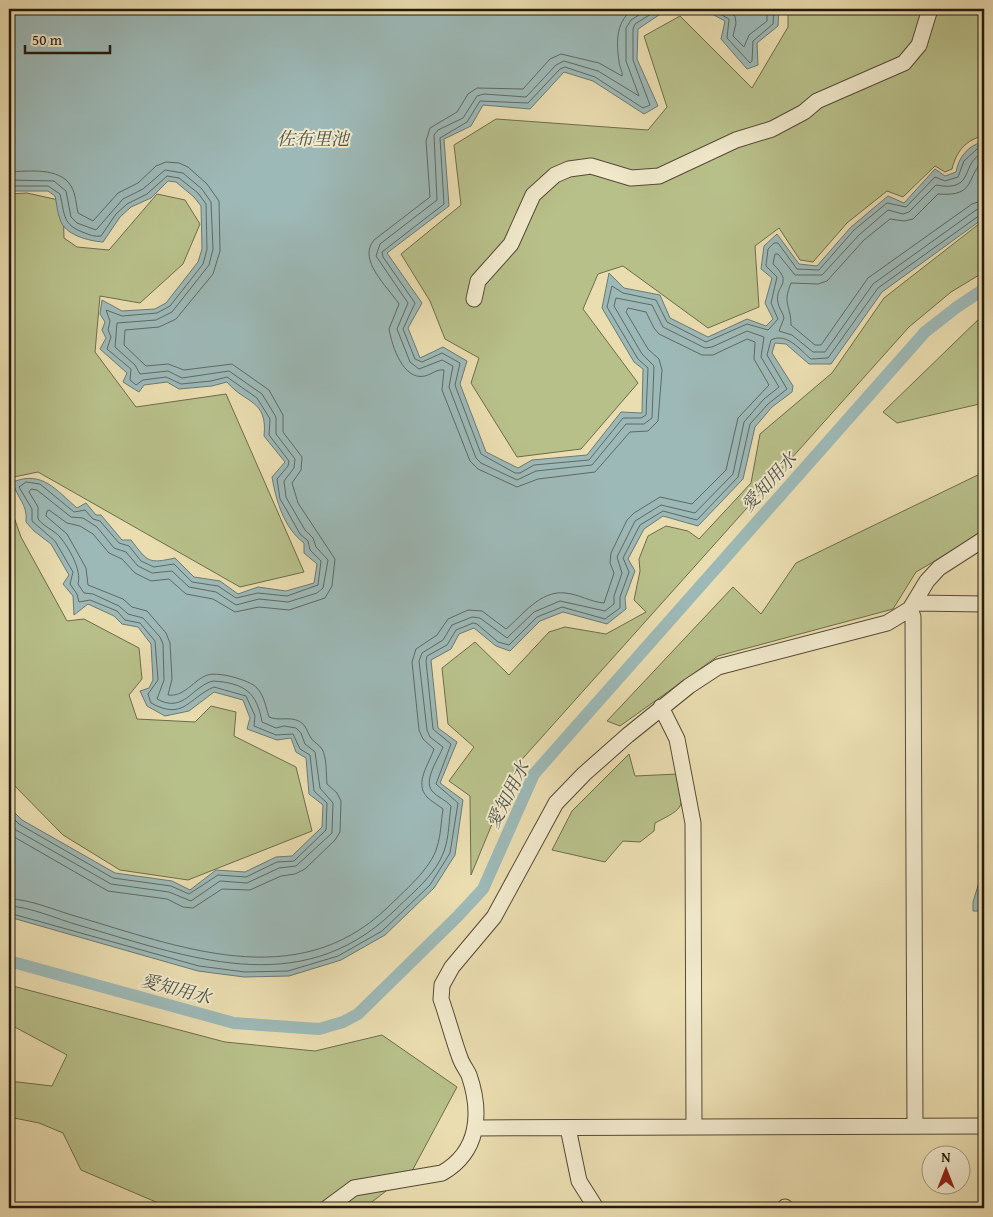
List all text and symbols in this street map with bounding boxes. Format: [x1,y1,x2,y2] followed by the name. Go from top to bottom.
[25,22,110,54] scale bar
[32,29,63,50] text: 50 m
[277,125,351,152] water label: 佐布里池
[735,444,804,517] water label: 愛知用水
[479,755,537,833] water label: 愛知用水
[138,966,216,1011] water label: 愛知用水
[920,1144,970,1194] north arrow
[941,1147,951,1167] text: N

